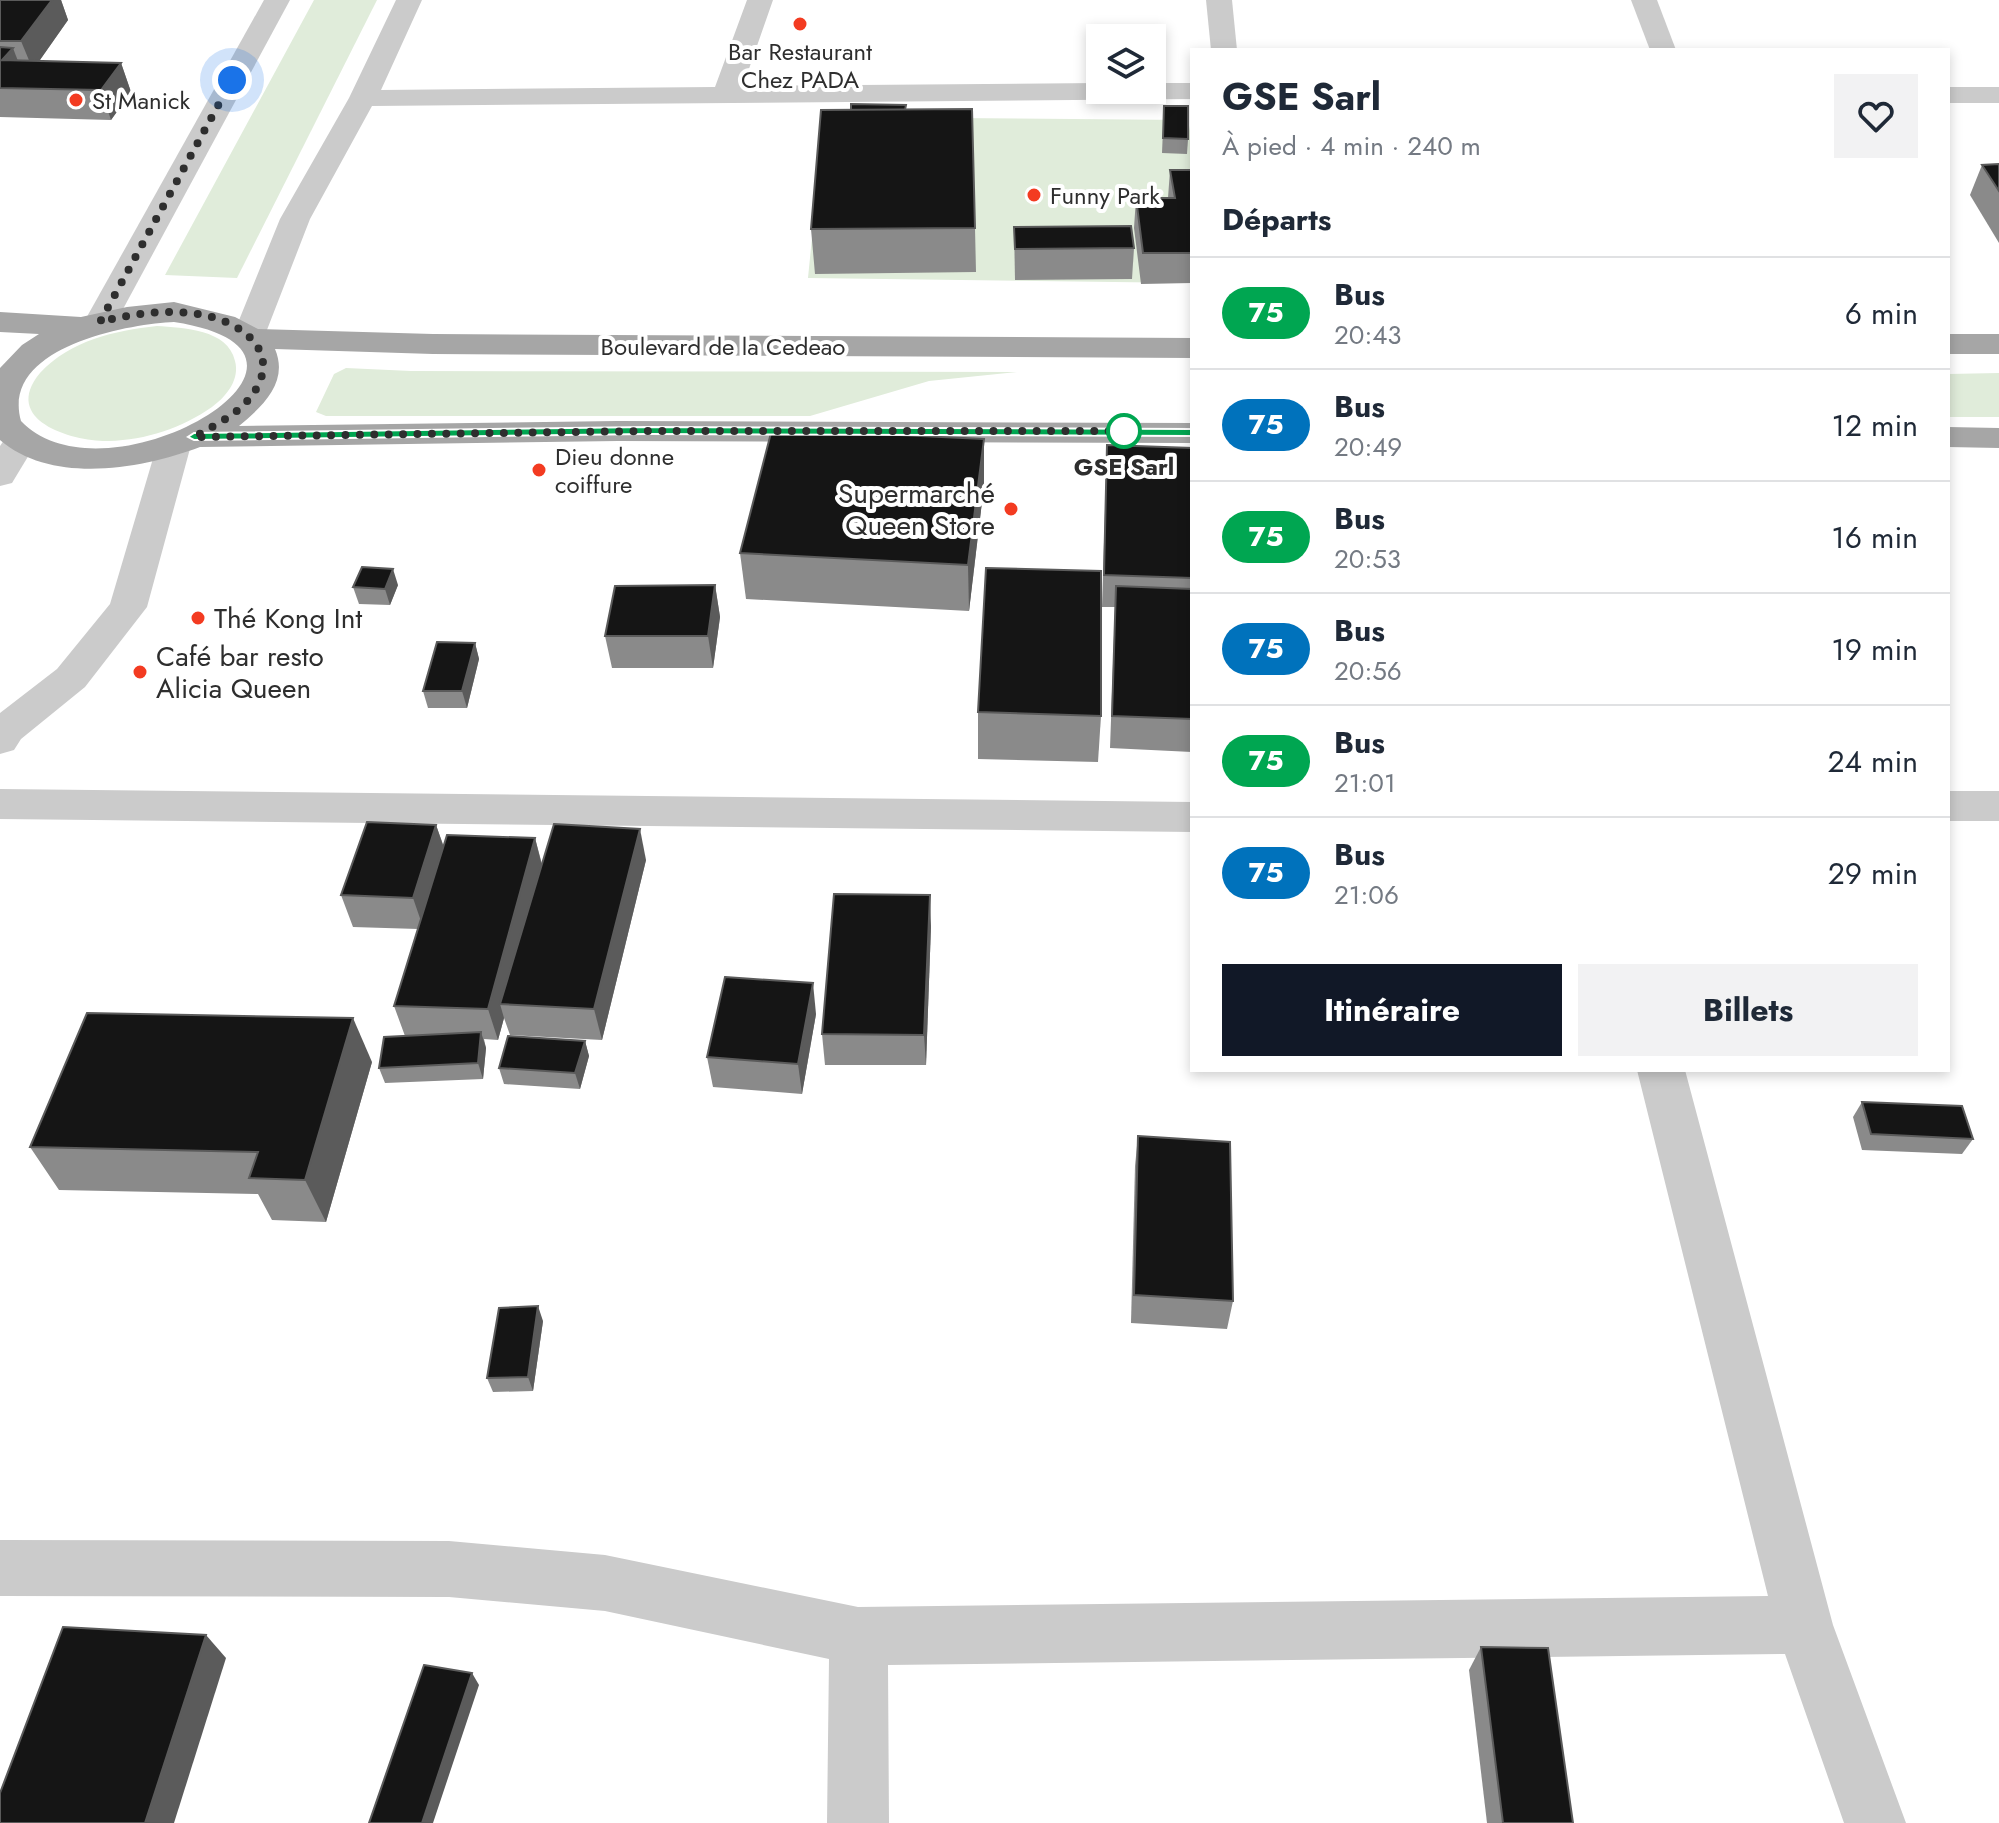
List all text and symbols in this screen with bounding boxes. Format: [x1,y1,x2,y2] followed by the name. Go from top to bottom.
[791,15,809,33] marker: Bar Restaurant Chez PADA
[1086,24,1166,104] map controls
[1086,24,1166,104] button: layers
[728,34,872,97] place label: Bar Restaurant Chez PADA
[212,60,252,100] your location
[1222,69,1381,124] text: GSE Sarl
[1834,74,1918,158] button: heart
[92,83,190,118] place label: St Manick
[67,91,85,109] marker: St Manick
[1222,127,1481,165] text: À pied · 4 min · 240 m
[1050,178,1160,213] place label: Funny Park
[1025,186,1043,204] marker: Funny Park
[1222,198,1331,241] text: Départs
[1334,273,1385,316] text: Bus
[1249,292,1283,333] text: 75
[1845,292,1918,335] text: 6 min
[1334,316,1402,354] text: 20:43
[601,329,845,364] street label: Boulevard de la Cedeao
[1334,385,1385,428] text: Bus
[1249,404,1283,445] text: 75
[1831,404,1918,447] text: 12 min
[1107,414,1141,448] marker: GSE Sarl
[1334,428,1402,466] text: 20:49
[555,439,674,502] place label: Dieu donne coiffure
[1074,449,1174,484] place label: GSE Sarl
[530,461,548,479] marker: Dieu donne coiffure
[838,473,995,546] place label: Supermarché Queen Store
[1334,497,1385,540] text: Bus
[1002,500,1020,518] marker: Supermarché Queen Store
[1249,516,1283,557] text: 75
[1831,516,1918,559] text: 16 min
[1334,540,1401,578] text: 20:53
[214,598,362,639] place label: Thé Kong Int
[189,609,207,627] marker: Thé Kong Int
[1334,609,1385,652] text: Bus
[1249,628,1283,669] text: 75
[1831,628,1918,671] text: 19 min
[156,636,324,709] place label: Café bar resto Alicia Queen
[1334,652,1402,690] text: 20:56
[131,663,149,681] marker: Café bar resto Alicia Queen
[1334,721,1385,764] text: Bus
[1249,740,1283,781] text: 75
[1827,740,1918,783] text: 24 min
[1334,764,1396,802] text: 21:01
[1334,833,1385,876] text: Bus
[1249,852,1283,893] text: 75
[1828,852,1918,895] text: 29 min
[1334,876,1399,914] text: 21:06
[1222,964,1562,1056] button: Itinéraire
[1578,964,1918,1056] button: Billets

